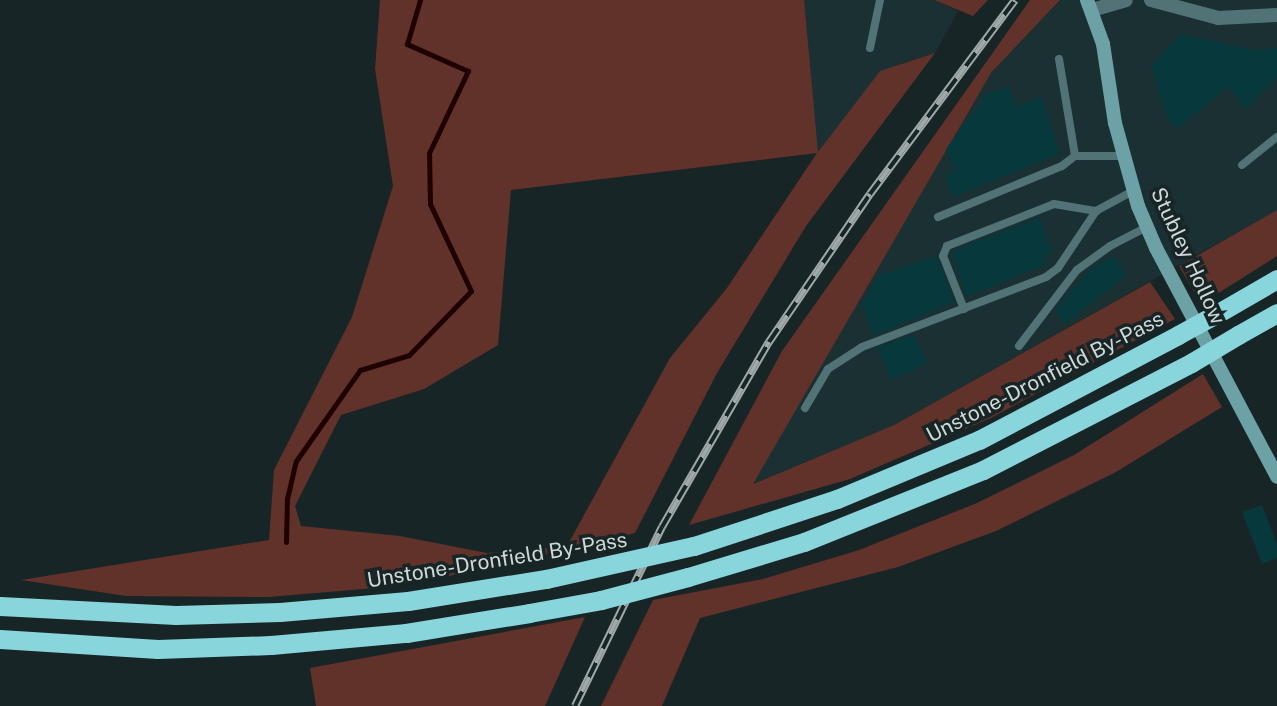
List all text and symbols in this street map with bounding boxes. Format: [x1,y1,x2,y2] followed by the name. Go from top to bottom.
[1145,183,1231,329] street label: Stubley Hollow
[922,306,1168,448] street label: Unstone-Dronfield By-Pass
[365,527,629,593] street label: Unstone-Dronfield By-Pass

